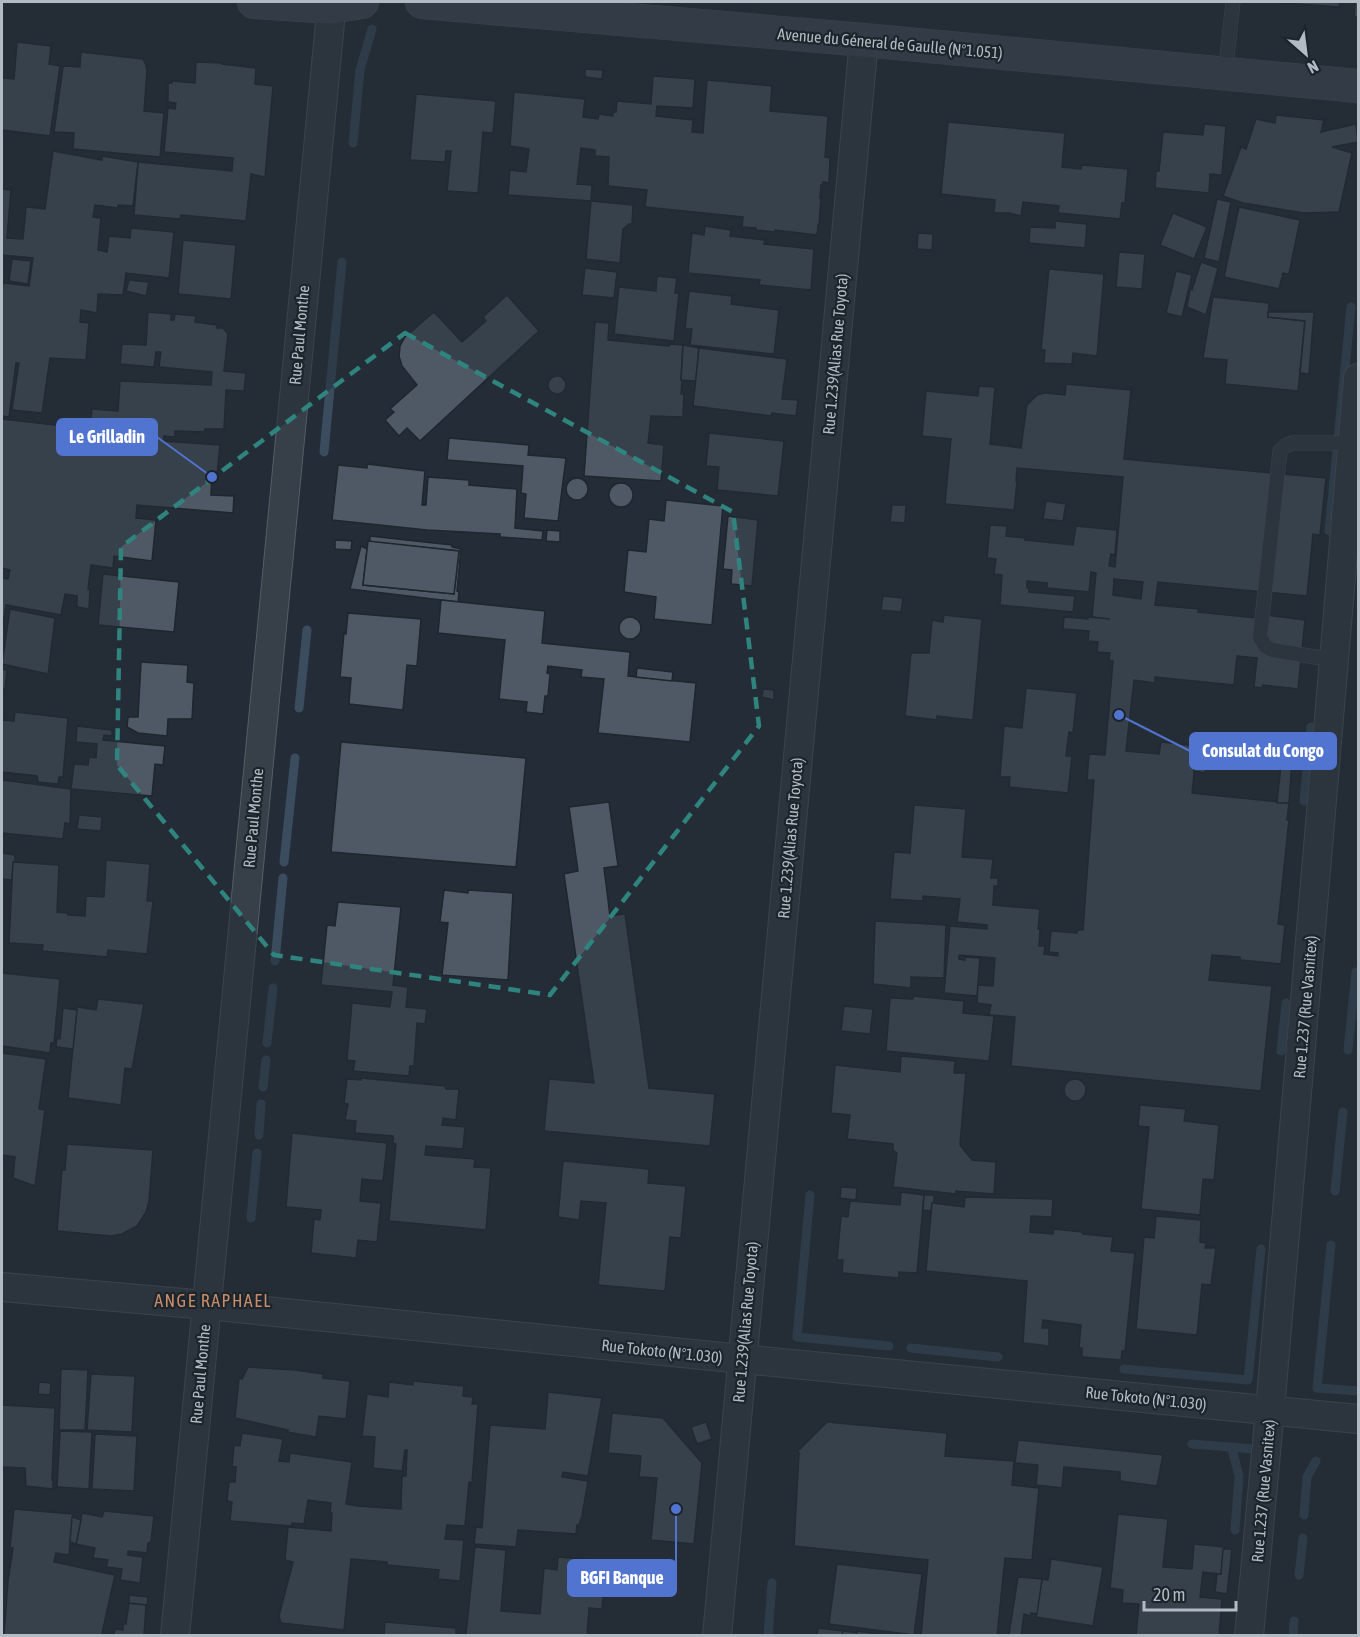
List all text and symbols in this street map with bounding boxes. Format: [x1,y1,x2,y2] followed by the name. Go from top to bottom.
[777,24,1003,63] street label: Avenue du Géneral de Gaulle (N°1.051)
[1276,24,1336,84] north arrow
[1305,57,1321,77] text: N
[819,273,852,435] street label: Rue 1.239(Alias Rue Toyota)
[286,284,312,386] street label: Rue Paul Monthe
[57,419,157,455] callout: Le Grilladin
[69,426,145,447] text: Le Grilladin
[1190,733,1336,769] callout: Consulat du Congo
[1202,740,1324,761] text: Consulat du Congo
[774,757,807,919] street label: Rue 1.239(Alias Rue Toyota)
[240,767,266,869] street label: Rue Paul Monthe
[1290,935,1321,1079] street label: Rue 1.237 (Rue Vasnitex)
[729,1241,762,1403] street label: Rue 1.239(Alias Rue Toyota)
[154,1290,272,1311] district label: ANGE RAPHAEL
[187,1323,213,1425] street label: Rue Paul Monthe
[600,1336,724,1367] street label: Rue Tokoto (N°1.030)
[1084,1383,1208,1414] street label: Rue Tokoto (N°1.030)
[1248,1419,1279,1563] street label: Rue 1.237 (Rue Vasnitex)
[568,1560,676,1596] callout: BGFI Banque
[580,1567,664,1588] text: BGFI Banque
[1144,1574,1236,1612] scale bar
[1153,1584,1185,1605] text: 20 m

